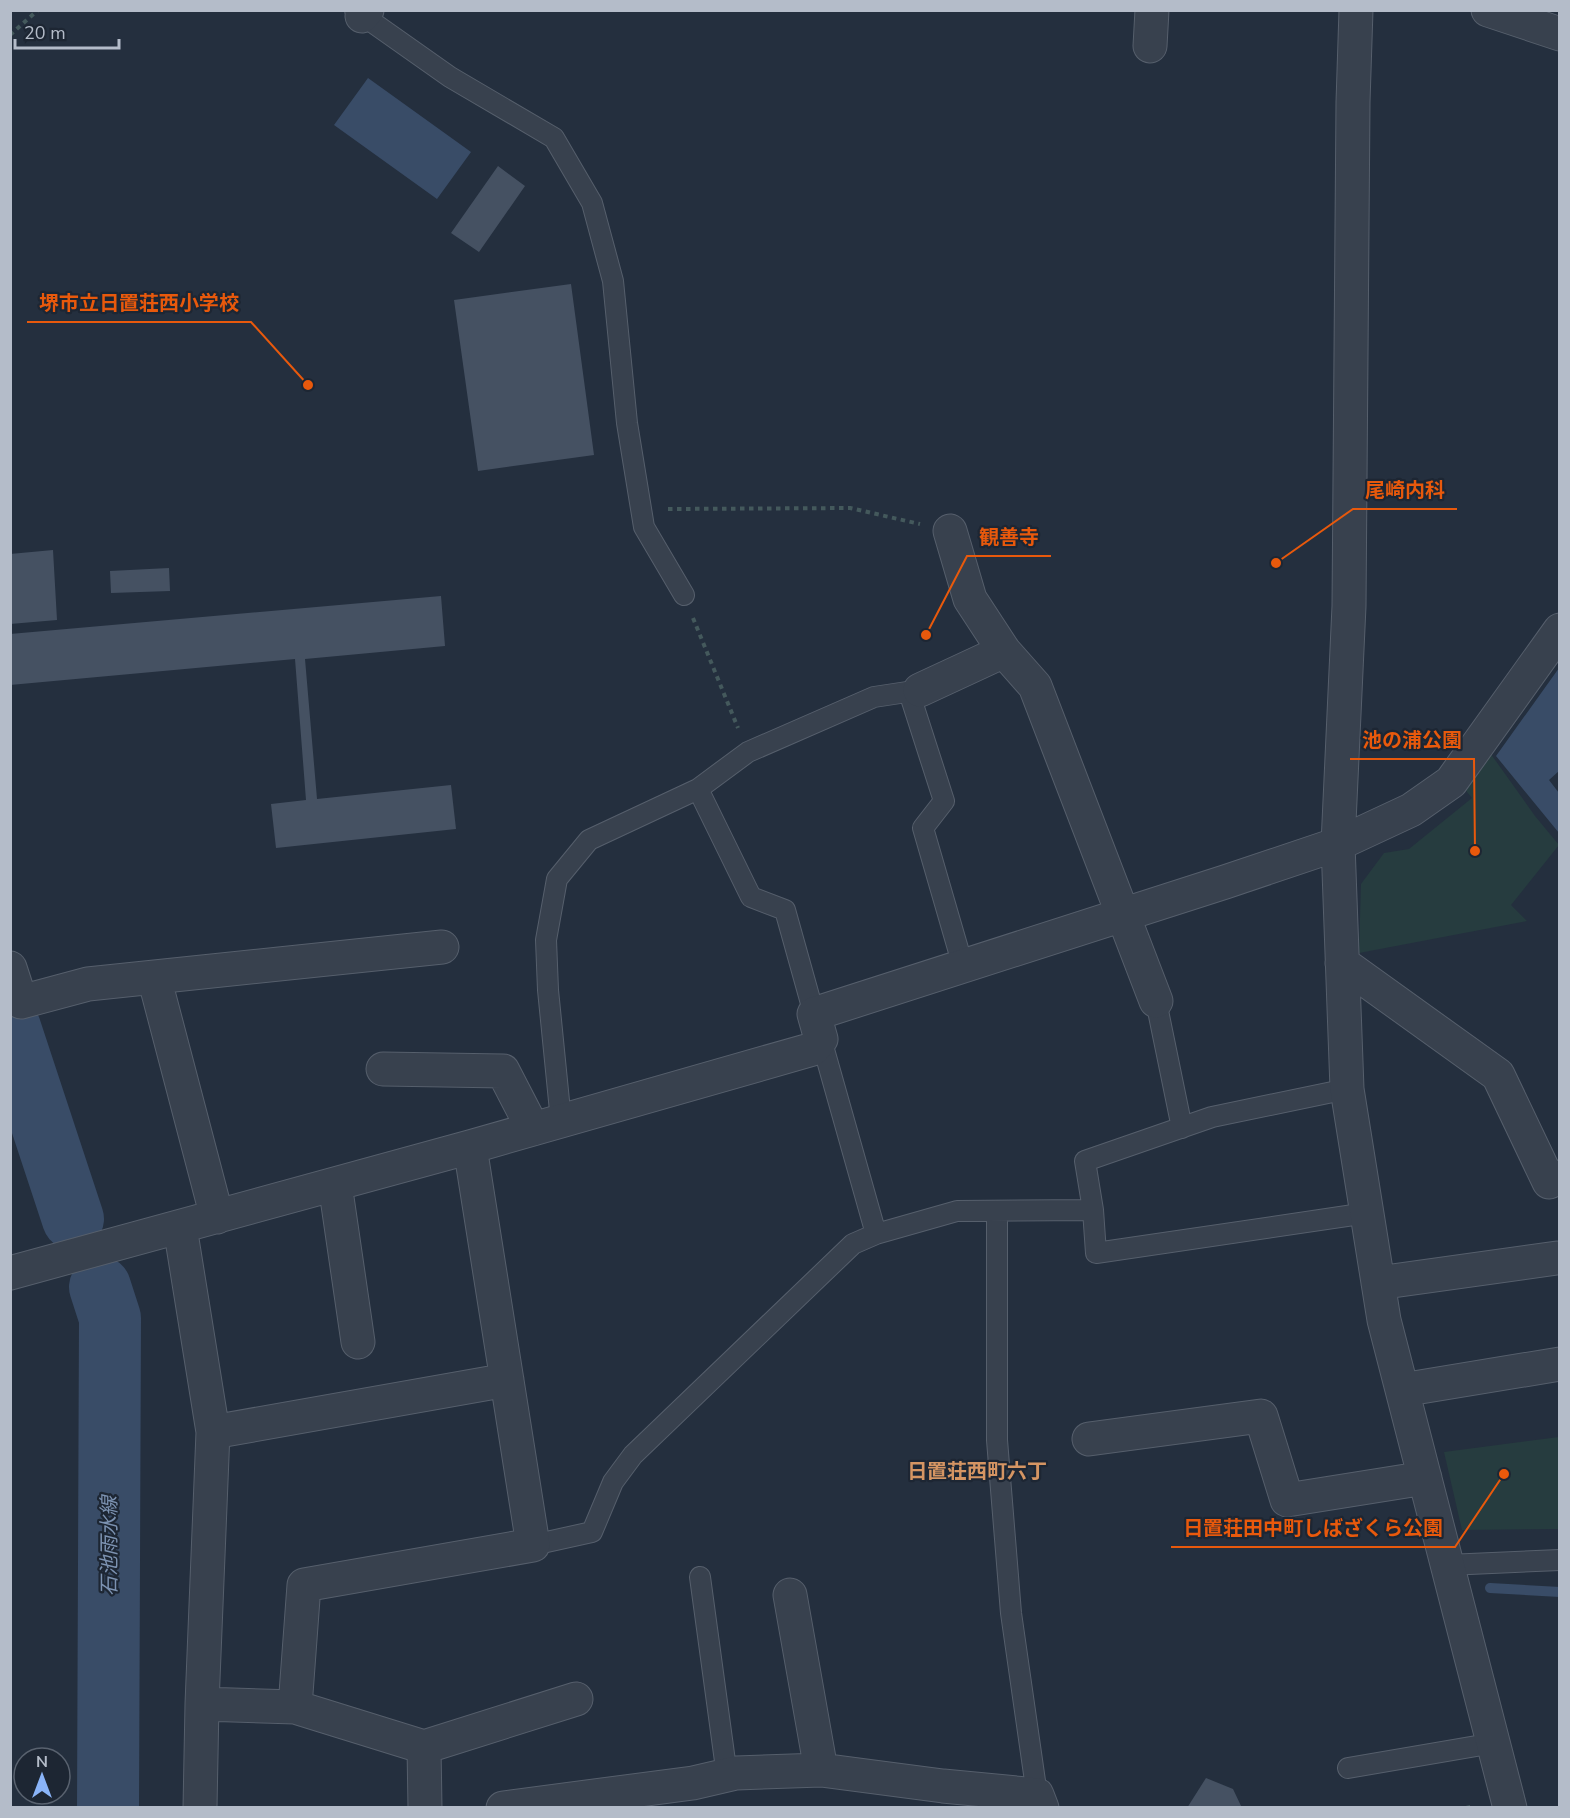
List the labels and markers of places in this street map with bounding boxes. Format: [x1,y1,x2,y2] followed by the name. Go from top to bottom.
[27,284,251,322] callout: 堺市立日置荘西小学校
[1353,471,1457,509] callout: 尾崎内科
[967,518,1051,556] callout: 観善寺
[1350,721,1474,759] callout: 池の浦公園
[1171,1509,1455,1547] callout: 日置荘田中町しばざくら公園

